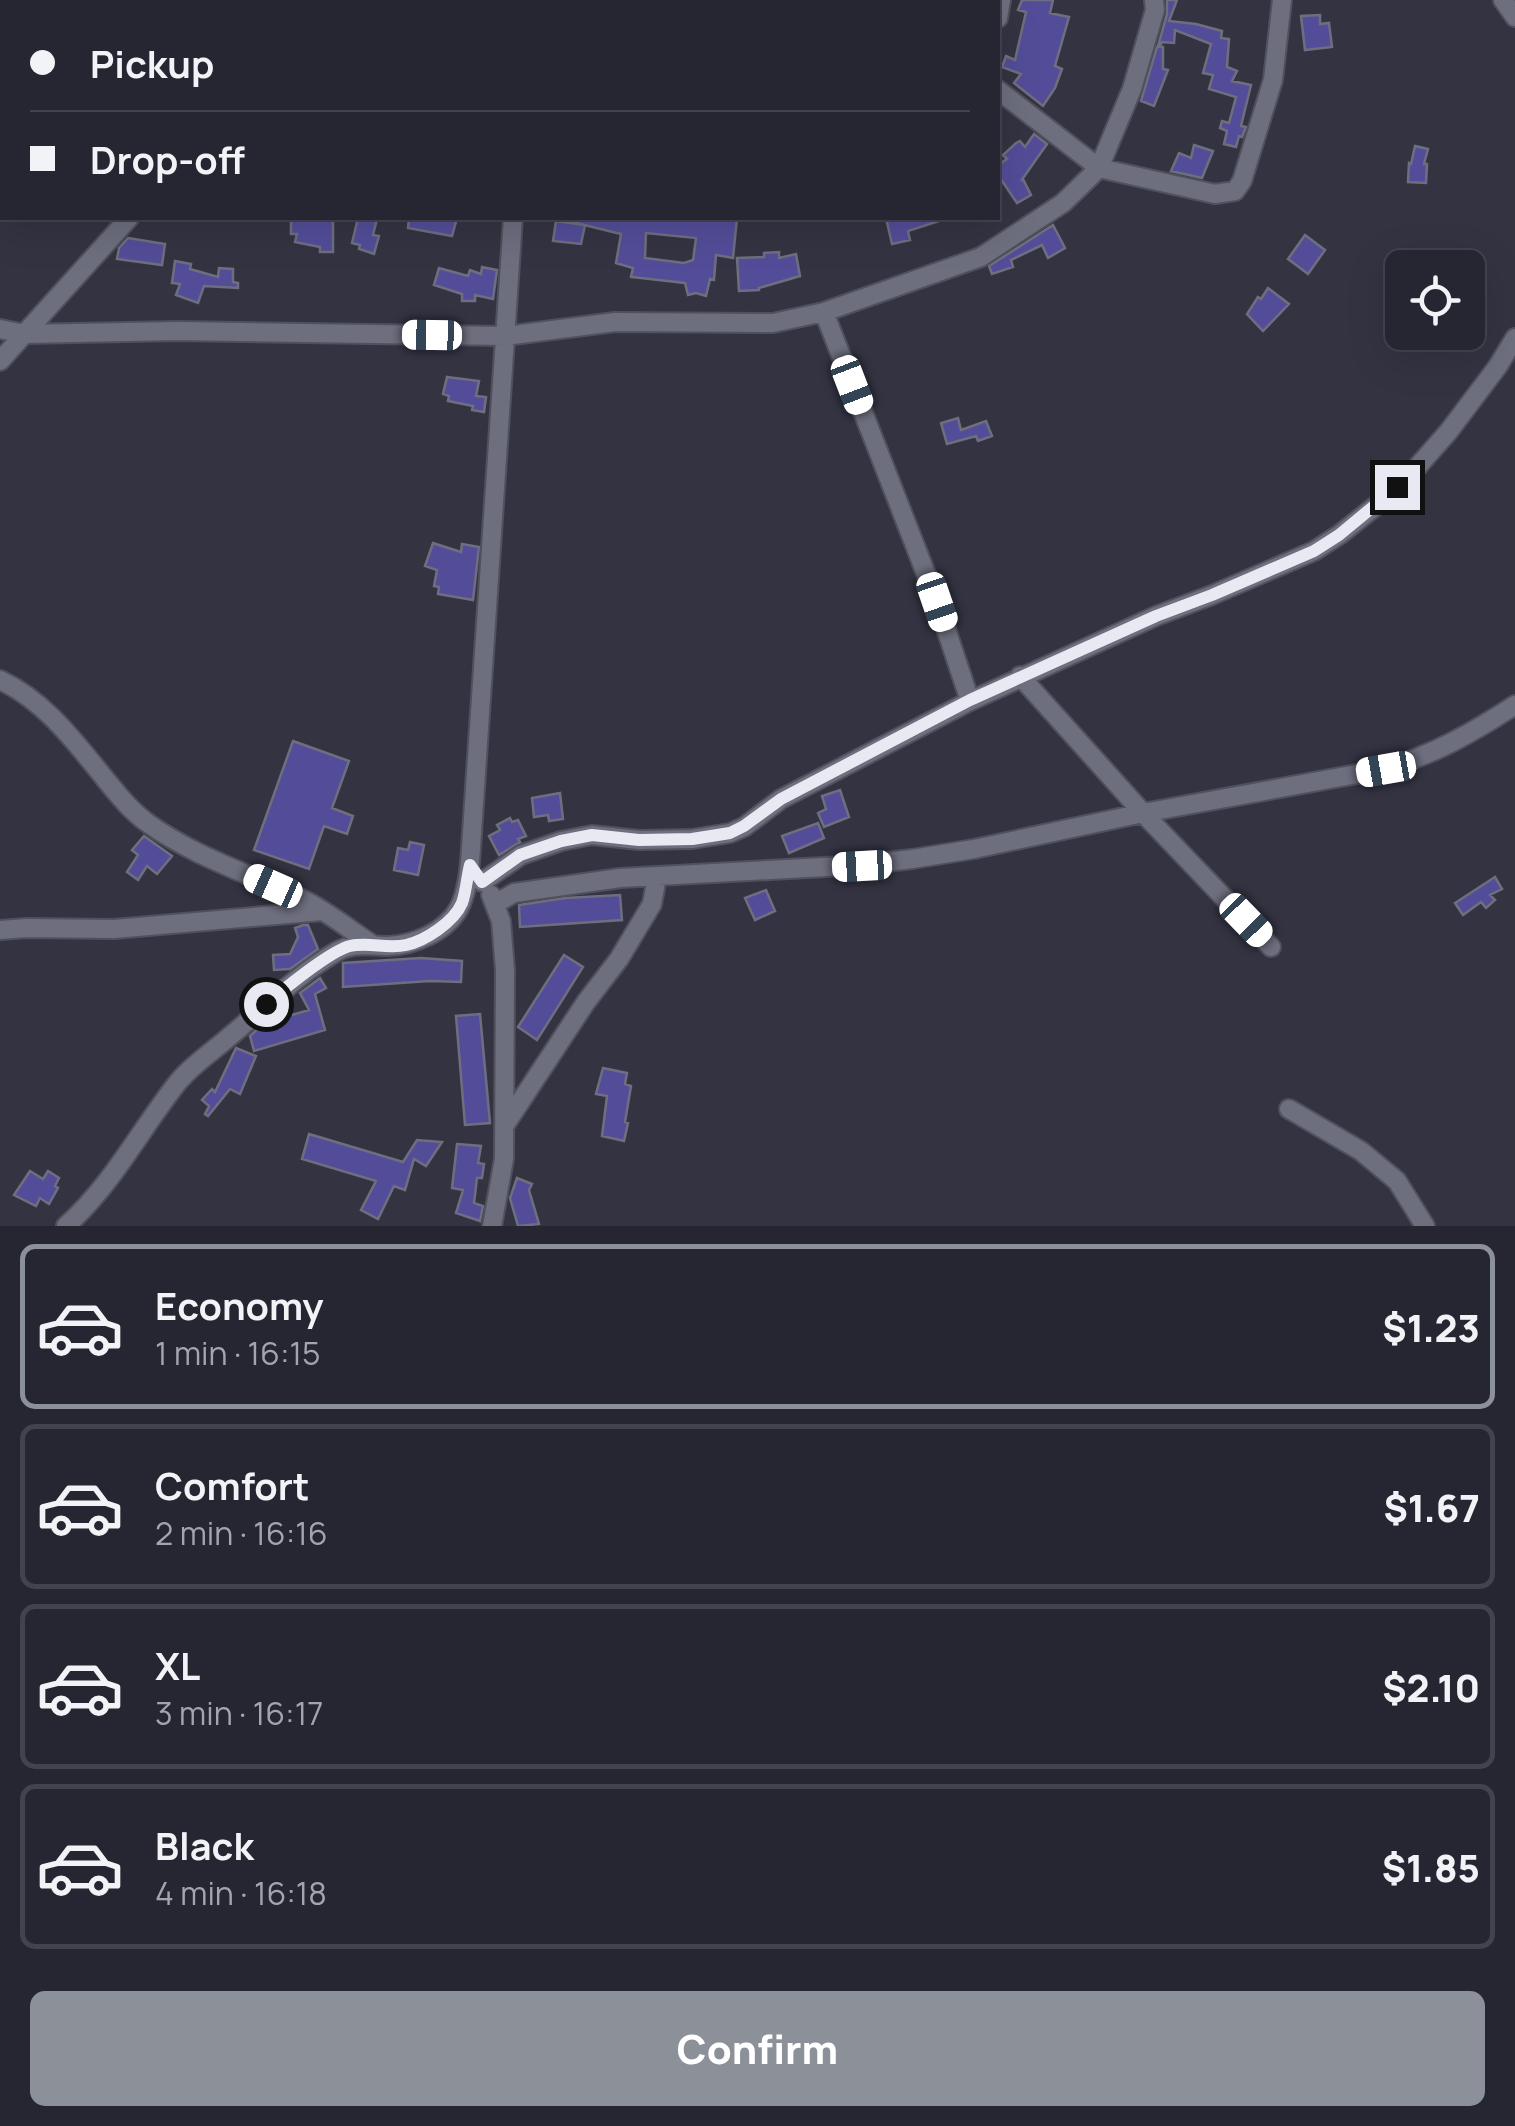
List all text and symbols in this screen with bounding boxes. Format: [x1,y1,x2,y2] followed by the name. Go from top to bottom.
[90,37,214,89] text: Pickup
[90,133,245,185] text: Drop-off
[1385,250,1485,350] map controls
[1385,250,1485,350] button: locate
[402,319,462,351] car
[827,352,877,418] car
[1375,465,1420,510] route end
[913,569,961,635] car
[1354,749,1418,789] car
[831,849,893,883] car
[239,860,307,912] car
[1214,888,1278,952] car
[244,982,289,1027] route start
[155,1279,324,1331] text: Economy
[35,1282,125,1372] icon: car
[1382,1301,1480,1353] text: $1.23
[155,1331,320,1375] text: 1 min · 16:15
[155,1459,309,1511] text: Comfort
[35,1462,125,1552] icon: car
[1383,1481,1480,1533] text: $1.67
[155,1511,328,1555] text: 2 min · 16:16
[155,1639,200,1691] text: XL
[35,1642,125,1732] icon: car
[1382,1661,1480,1713] text: $2.10
[155,1691,323,1735] text: 3 min · 16:17
[155,1819,254,1871] text: Black
[35,1822,125,1912] icon: car
[1382,1841,1480,1893] text: $1.85
[155,1871,327,1915] text: 4 min · 16:18
[30,1991,1485,2106] button: Confirm

